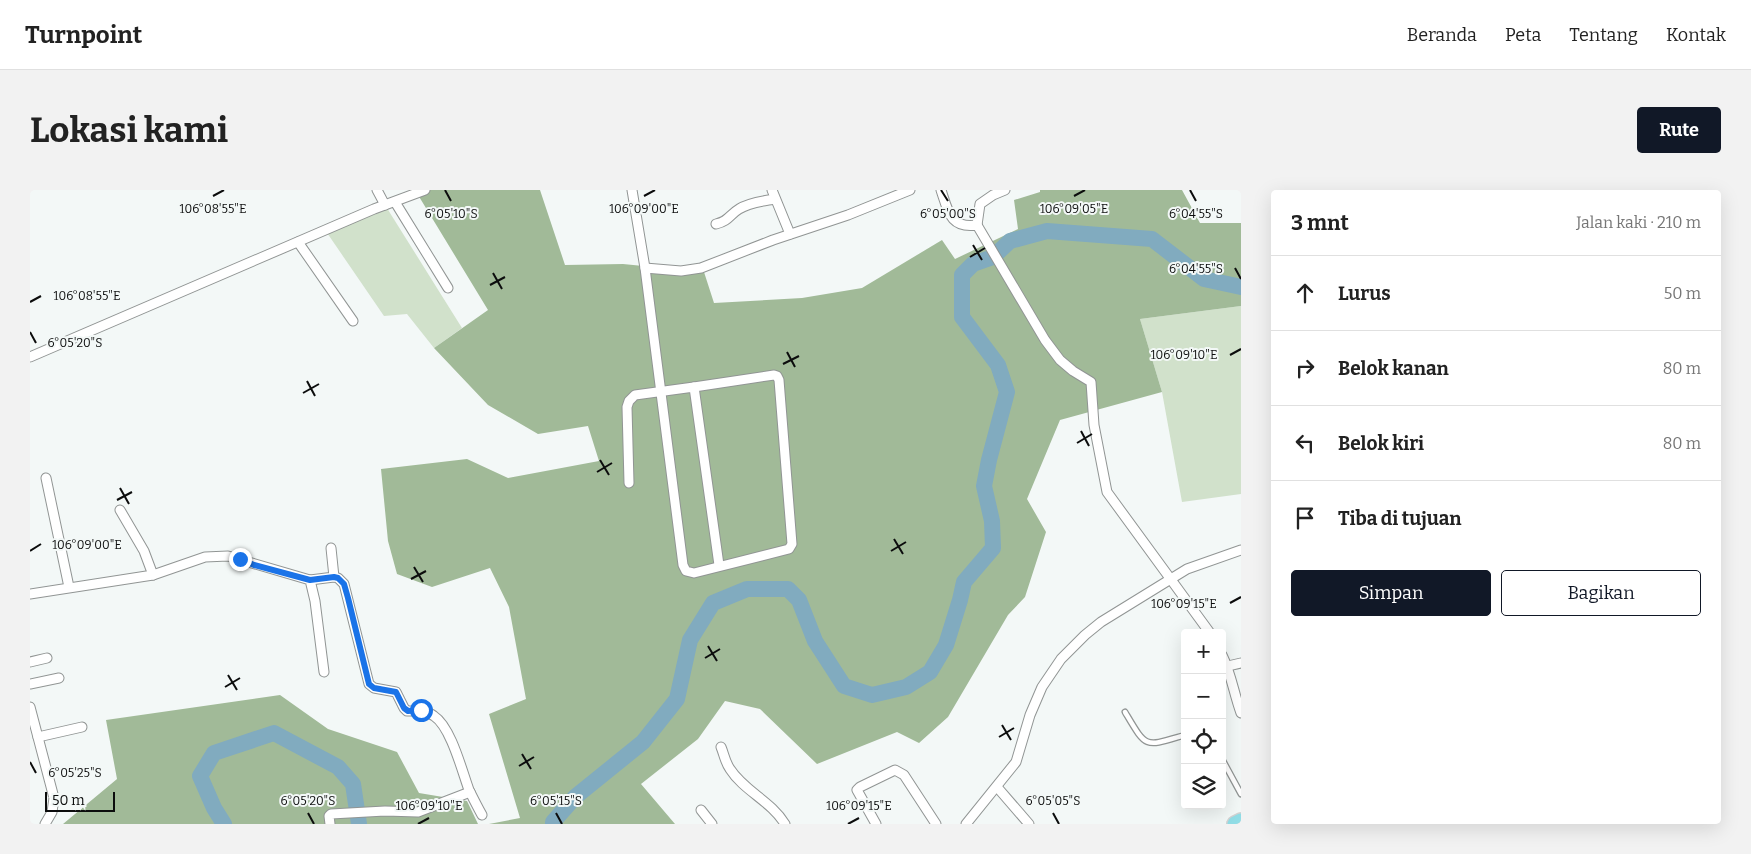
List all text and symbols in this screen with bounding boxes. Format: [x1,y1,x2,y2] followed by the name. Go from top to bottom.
[25,21,142,49] text: Turnpoint
[1407,24,1477,46] text: Beranda
[1505,24,1541,46] text: Peta
[1569,24,1638,46] text: Tentang
[1666,24,1726,46] text: Kontak
[1637,107,1721,153] button: Rute
[30,109,228,151] text: Lokasi kami
[180,202,246,216] text: 106°08'55"E
[609,202,679,216] text: 106°09'00"E
[1040,202,1108,216] text: 106°09'05"E
[424,207,478,221] text: 6°05'10"S
[920,207,976,221] text: 6°05'00"S
[1169,207,1223,221] text: 6°04'55"S
[1291,210,1349,236] text: 3 mnt
[1576,213,1701,232] text: Jalan kaki · 210 m
[1169,262,1223,276] text: 6°04'55"S
[1291,279,1319,307] icon: ahead
[1338,282,1391,305] text: Lurus
[1664,284,1701,303] text: 50 m
[54,289,120,303] text: 106°08'55"E
[48,336,102,350] text: 6°05'20"S
[1151,348,1217,362] text: 106°09'10"E
[1291,354,1319,382] icon: right
[1338,357,1449,380] text: Belok kanan
[1663,359,1701,378] text: 80 m
[1291,429,1319,457] icon: left
[1338,432,1424,455] text: Belok kiri
[1663,434,1701,453] text: 80 m
[1291,504,1319,532] icon: arrive
[1338,507,1462,530] text: Tiba di tujuan
[52,538,122,552] text: 106°09'00"E
[229,548,252,571] route end
[1291,570,1491,616] button: Simpan
[1501,570,1701,616] button: Bagikan
[1151,597,1217,611] text: 106°09'15"E
[1181,629,1226,809] map controls
[1181,629,1226,674] button: +
[1181,674,1226,719] button: −
[410,699,433,722] route start
[1181,719,1226,764] button: locate
[1181,764,1226,809] button: layers
[48,766,102,780] text: 6°05'25"S
[45,789,115,812] scale bar
[52,792,85,809] text: 50 m
[281,794,335,808] text: 6°05'20"S
[530,794,582,808] text: 6°05'15"S
[1026,794,1080,808] text: 6°05'05"S
[396,799,462,813] text: 106°09'10"E
[826,799,892,813] text: 106°09'15"E

